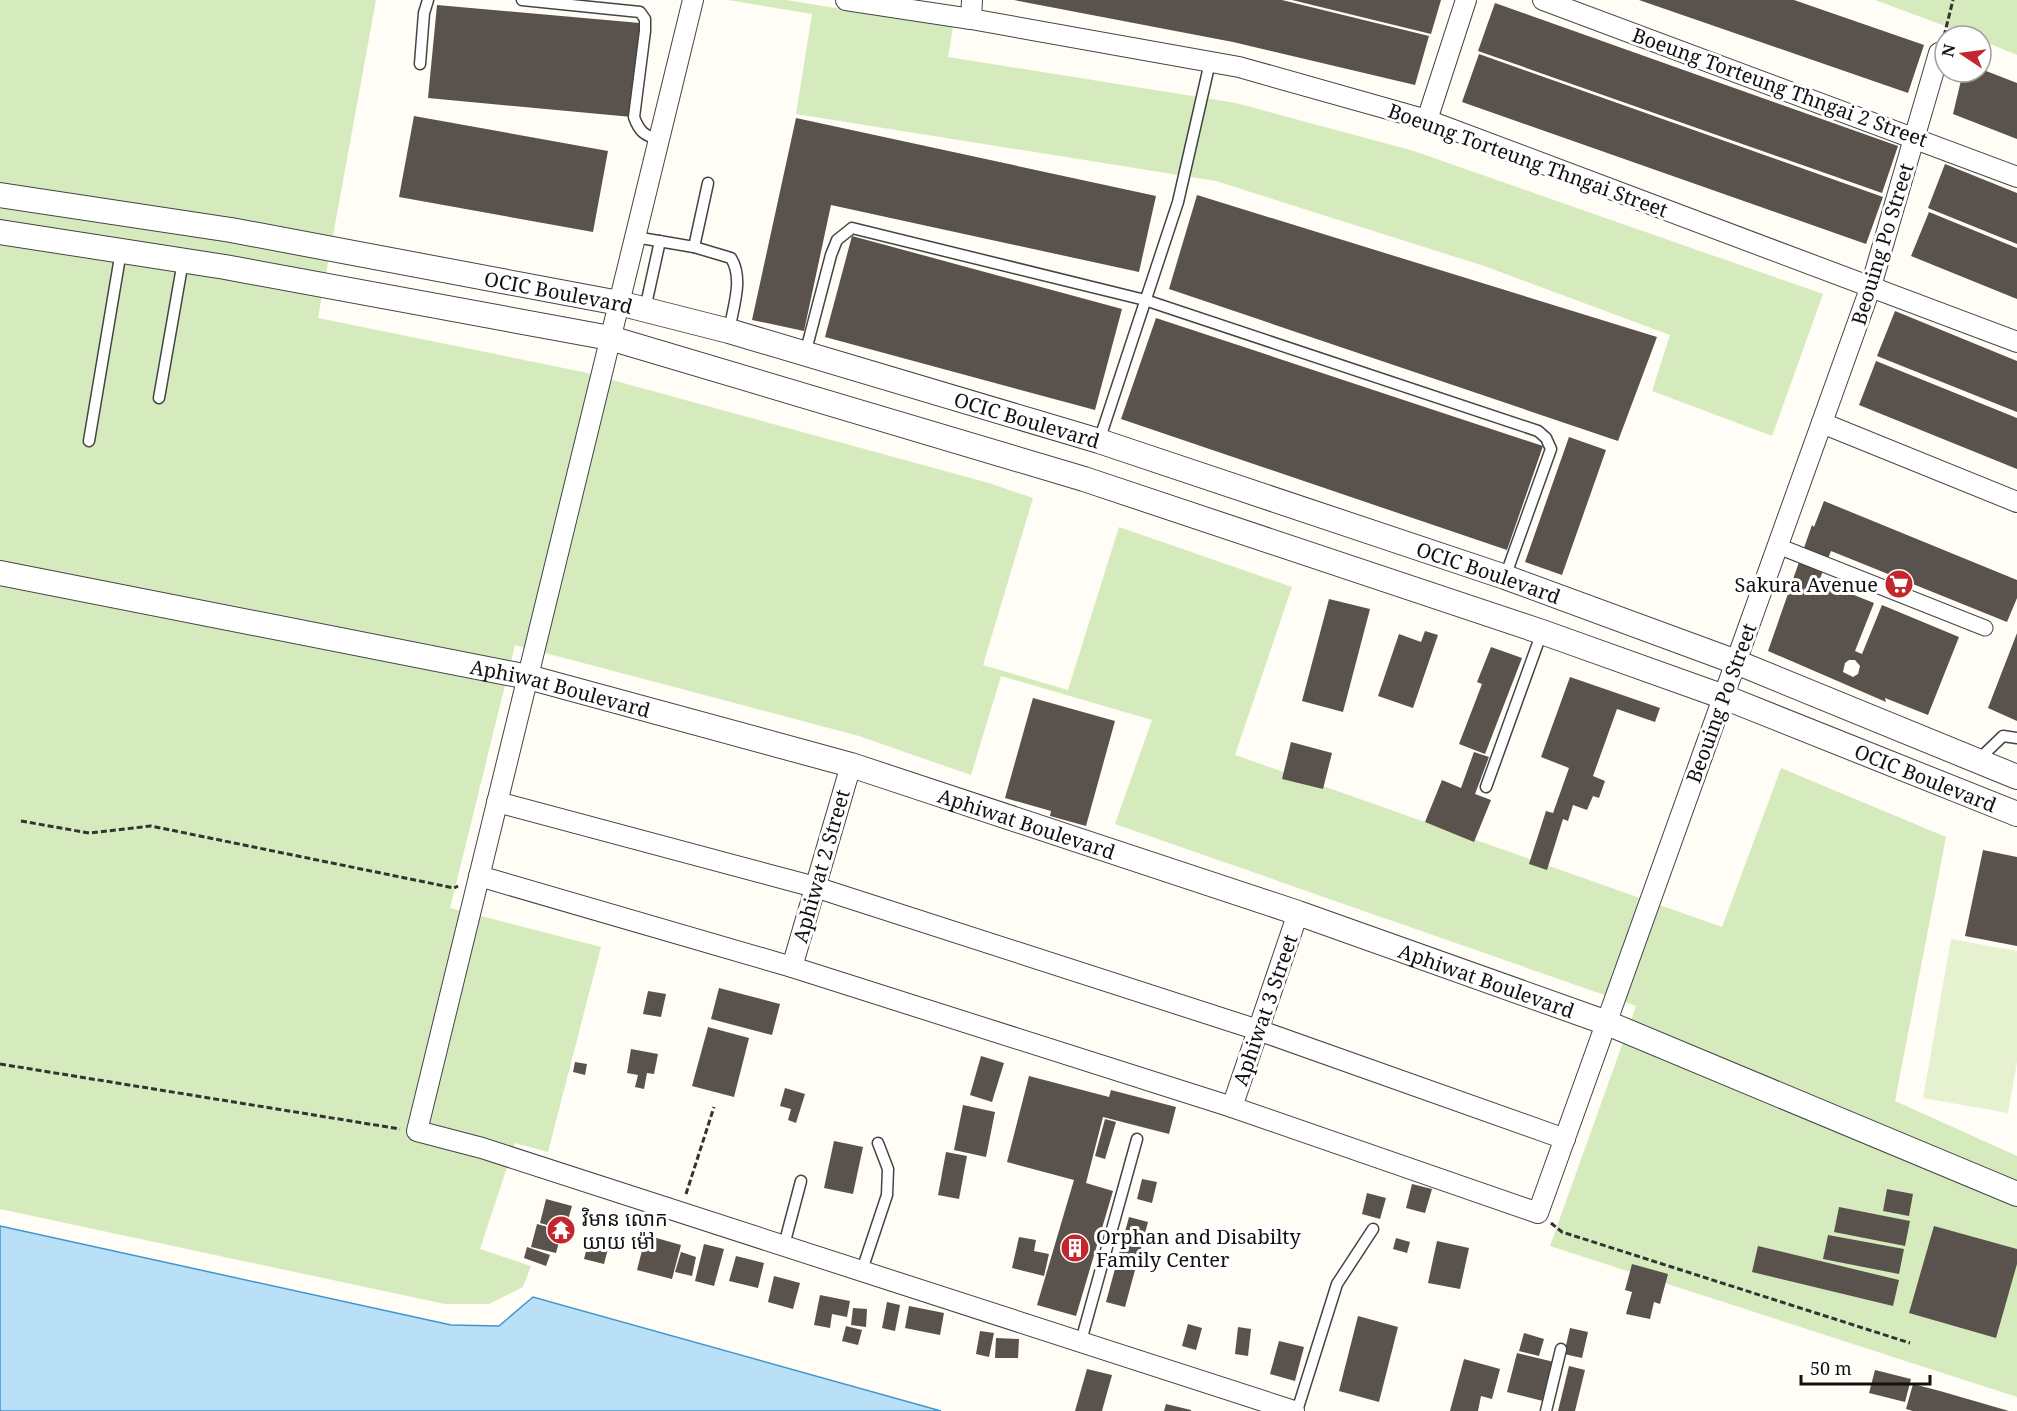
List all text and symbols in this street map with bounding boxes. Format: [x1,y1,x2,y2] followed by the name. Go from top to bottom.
[1629,21,1931,153] street label: Boeung Torteung Thngai 2 Street
[1933,24,1993,84] north arrow
[1936,42,1961,59] text: N
[1384,97,1672,223] street label: Boeung Torteung Thngai Street
[1845,160,1919,328] street label: Beouing Po Street
[482,264,636,320] street label: OCIC Boulevard
[951,385,1103,454] street label: OCIC Boulevard
[1413,535,1564,610] street label: OCIC Boulevard
[1883,568,1915,600] supermarket icon: Sakura Avenue
[1735,571,1878,598] place label: Sakura Avenue
[1680,619,1762,787] street label: Beouing Po Street
[468,652,653,723] street label: Aphiwat Boulevard
[1851,737,2001,818] street label: OCIC Boulevard
[935,781,1119,865] street label: Aphiwat Boulevard
[786,786,856,946] street label: Aphiwat 2 Street
[1226,931,1304,1089] street label: Aphiwat 3 Street
[1395,936,1578,1024] street label: Aphiwat Boulevard
[582,1205,668,1255] place label: វិមាន លោក យាយ ម៉ៅ
[545,1214,577,1246] temple icon: វិមាន លោក យាយ ម៉ៅ
[1096,1223,1301,1273] place label: Orphan and Disabilty Family Center
[1059,1232,1091,1264] building icon: Orphan and Disabilty Family Center
[1801,1348,1930,1386] scale bar
[1810,1356,1852,1380] text: 50 m

